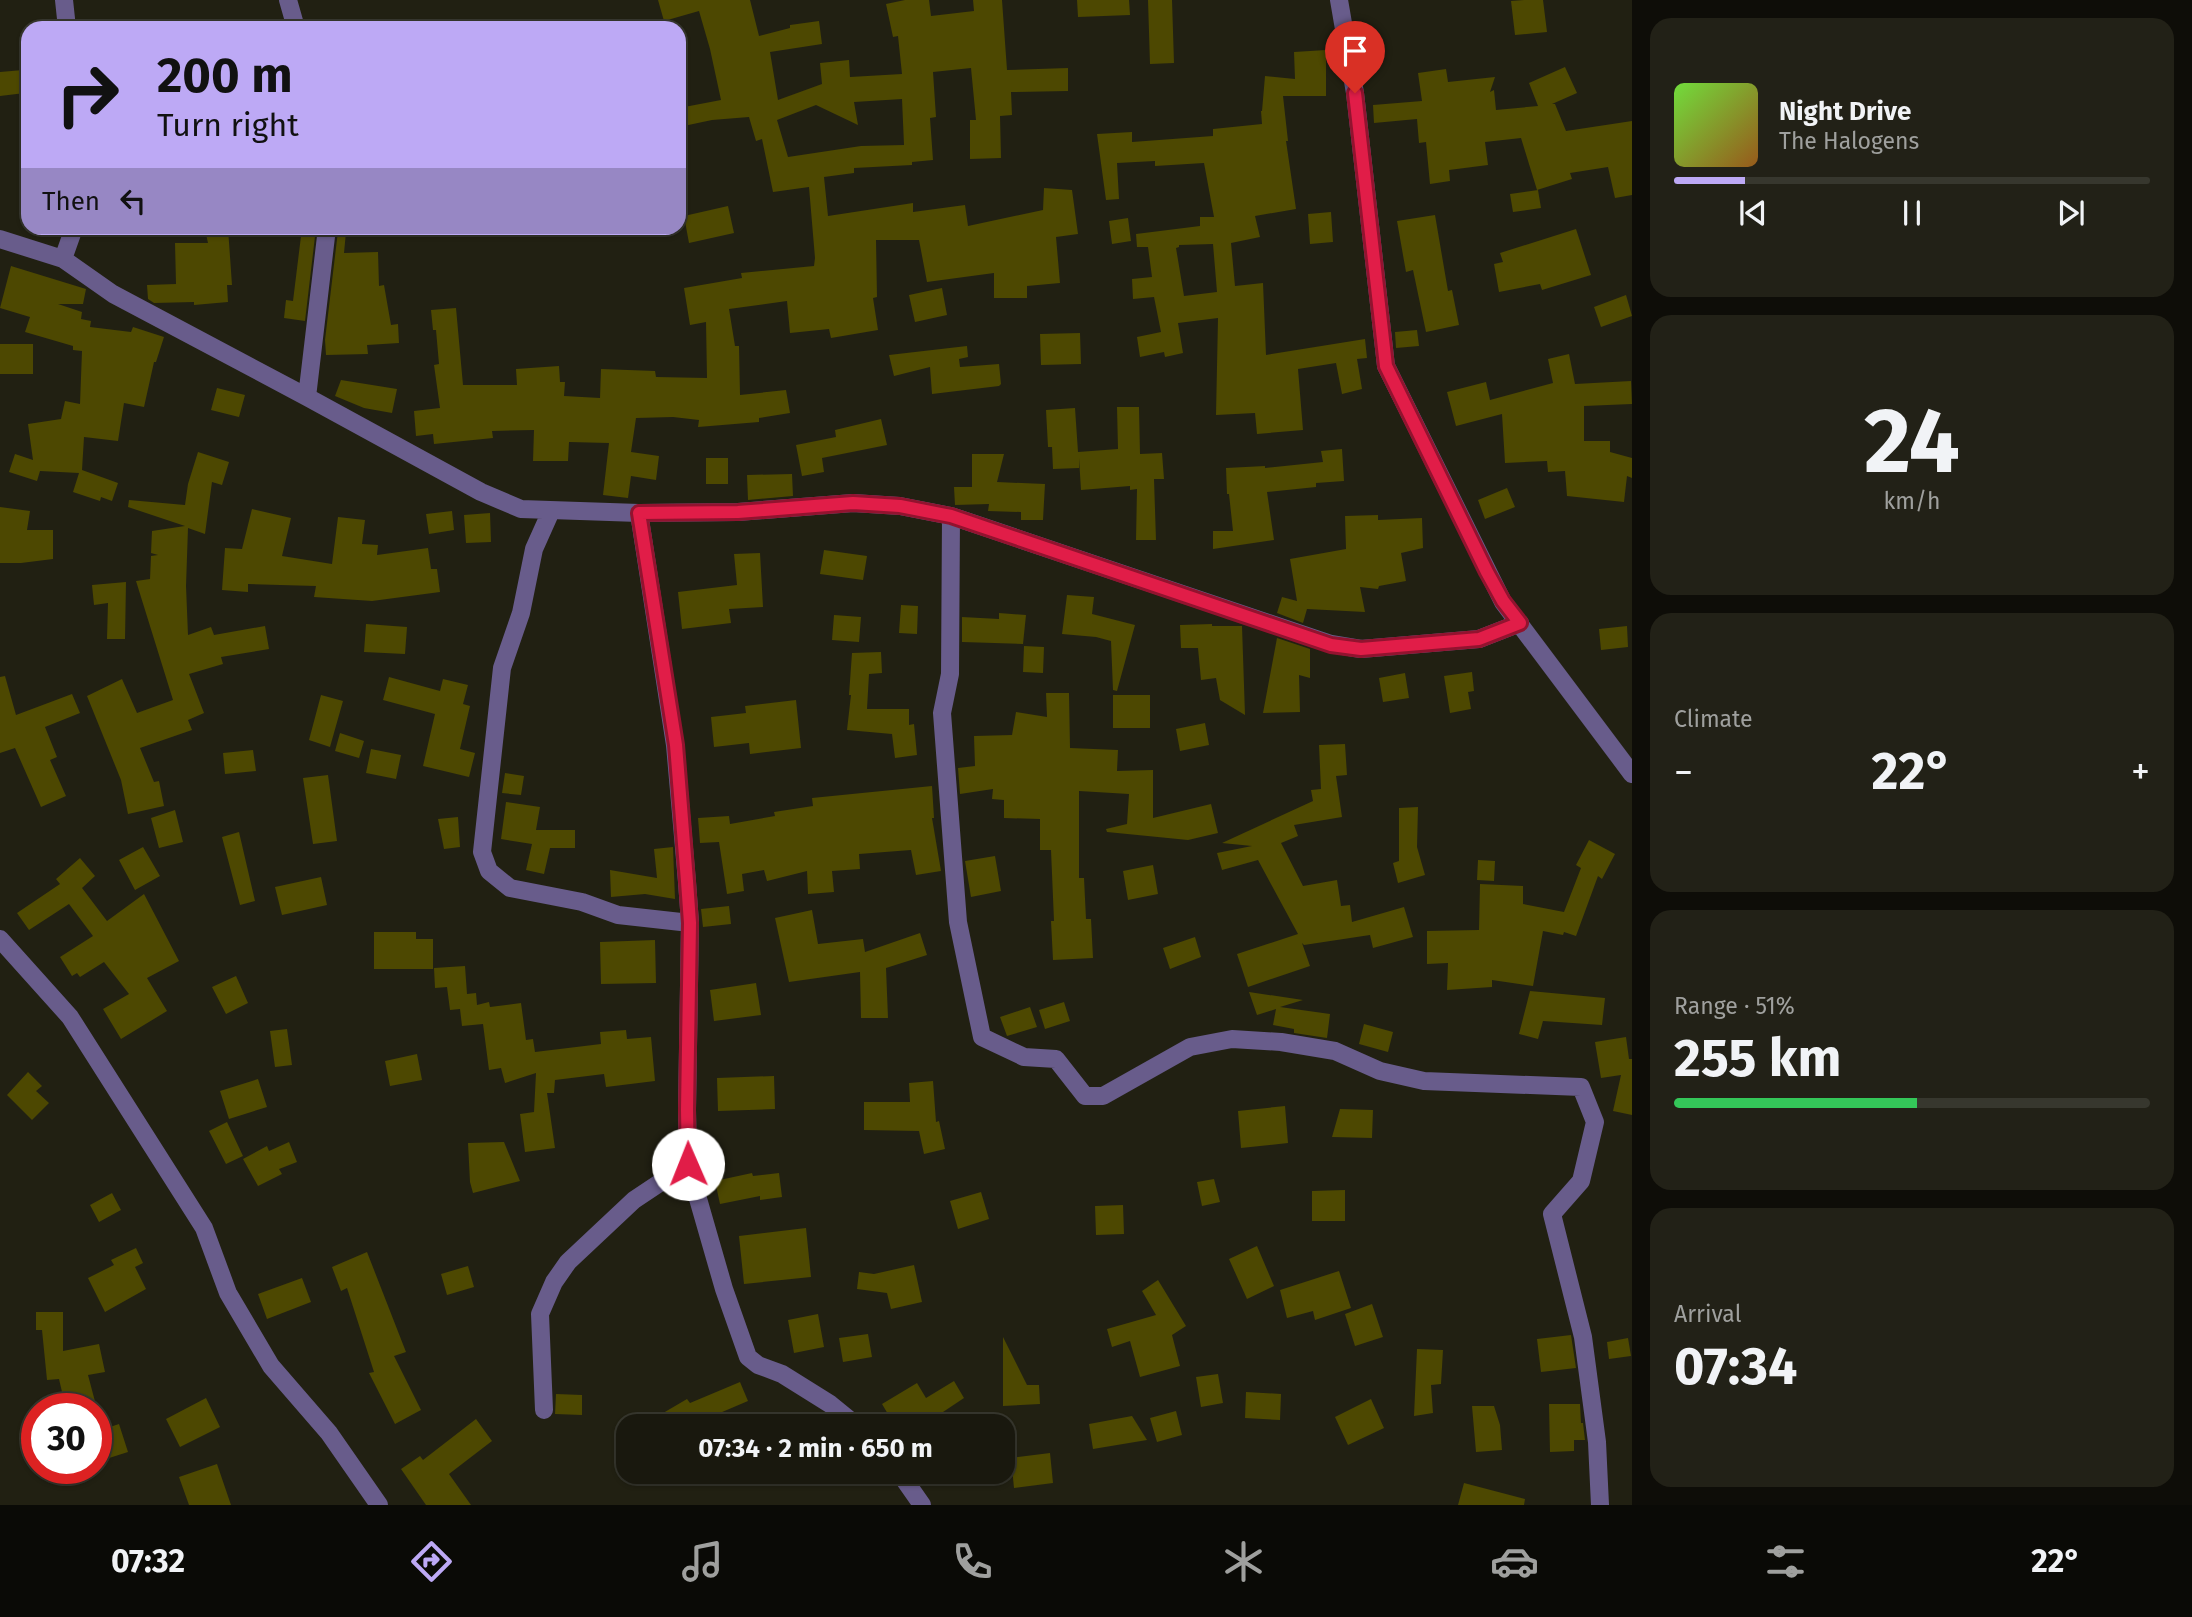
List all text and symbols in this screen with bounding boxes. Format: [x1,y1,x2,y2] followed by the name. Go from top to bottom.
[1325,21,1385,93] pin
[1336,32,1374,70] icon: arrive
[157,46,293,105] text: 200 m
[42,49,133,140] icon: right
[1779,96,1911,127] text: Night Drive
[157,106,299,144] text: Turn right
[1779,127,1919,155] text: The Halogens
[114,182,152,220] icon: left
[42,186,100,217] text: Then
[1734,194,1772,232] icon: previous
[1893,194,1931,232] icon: pause
[2052,194,2090,232] icon: next
[1864,387,1960,496] text: 24
[1884,487,1940,515] text: km/h
[1674,705,1753,733] text: Climate
[1872,740,1952,803] text: 22°
[1674,749,1693,795] text: −
[2131,749,2150,795] text: +
[1674,992,1795,1020] text: Range · 51%
[1674,1027,1841,1090] text: 255 km
[651,1127,725,1201] position arrow
[1674,1300,1741,1328] text: Arrival
[1674,1335,1797,1398] text: 07:34
[21,1393,112,1484] speed limit sign: 30
[698,1433,933,1464] text: 07:34 · 2 min · 650 m
[407,1537,456,1586] icon: directions
[678,1537,727,1586] icon: music
[948,1537,997,1586] icon: phone
[1219,1537,1268,1586] icon: climate
[1490,1537,1539,1586] icon: car
[1761,1537,1810,1586] icon: filters
[111,1542,185,1580] text: 07:32
[2031,1542,2081,1580] text: 22°

